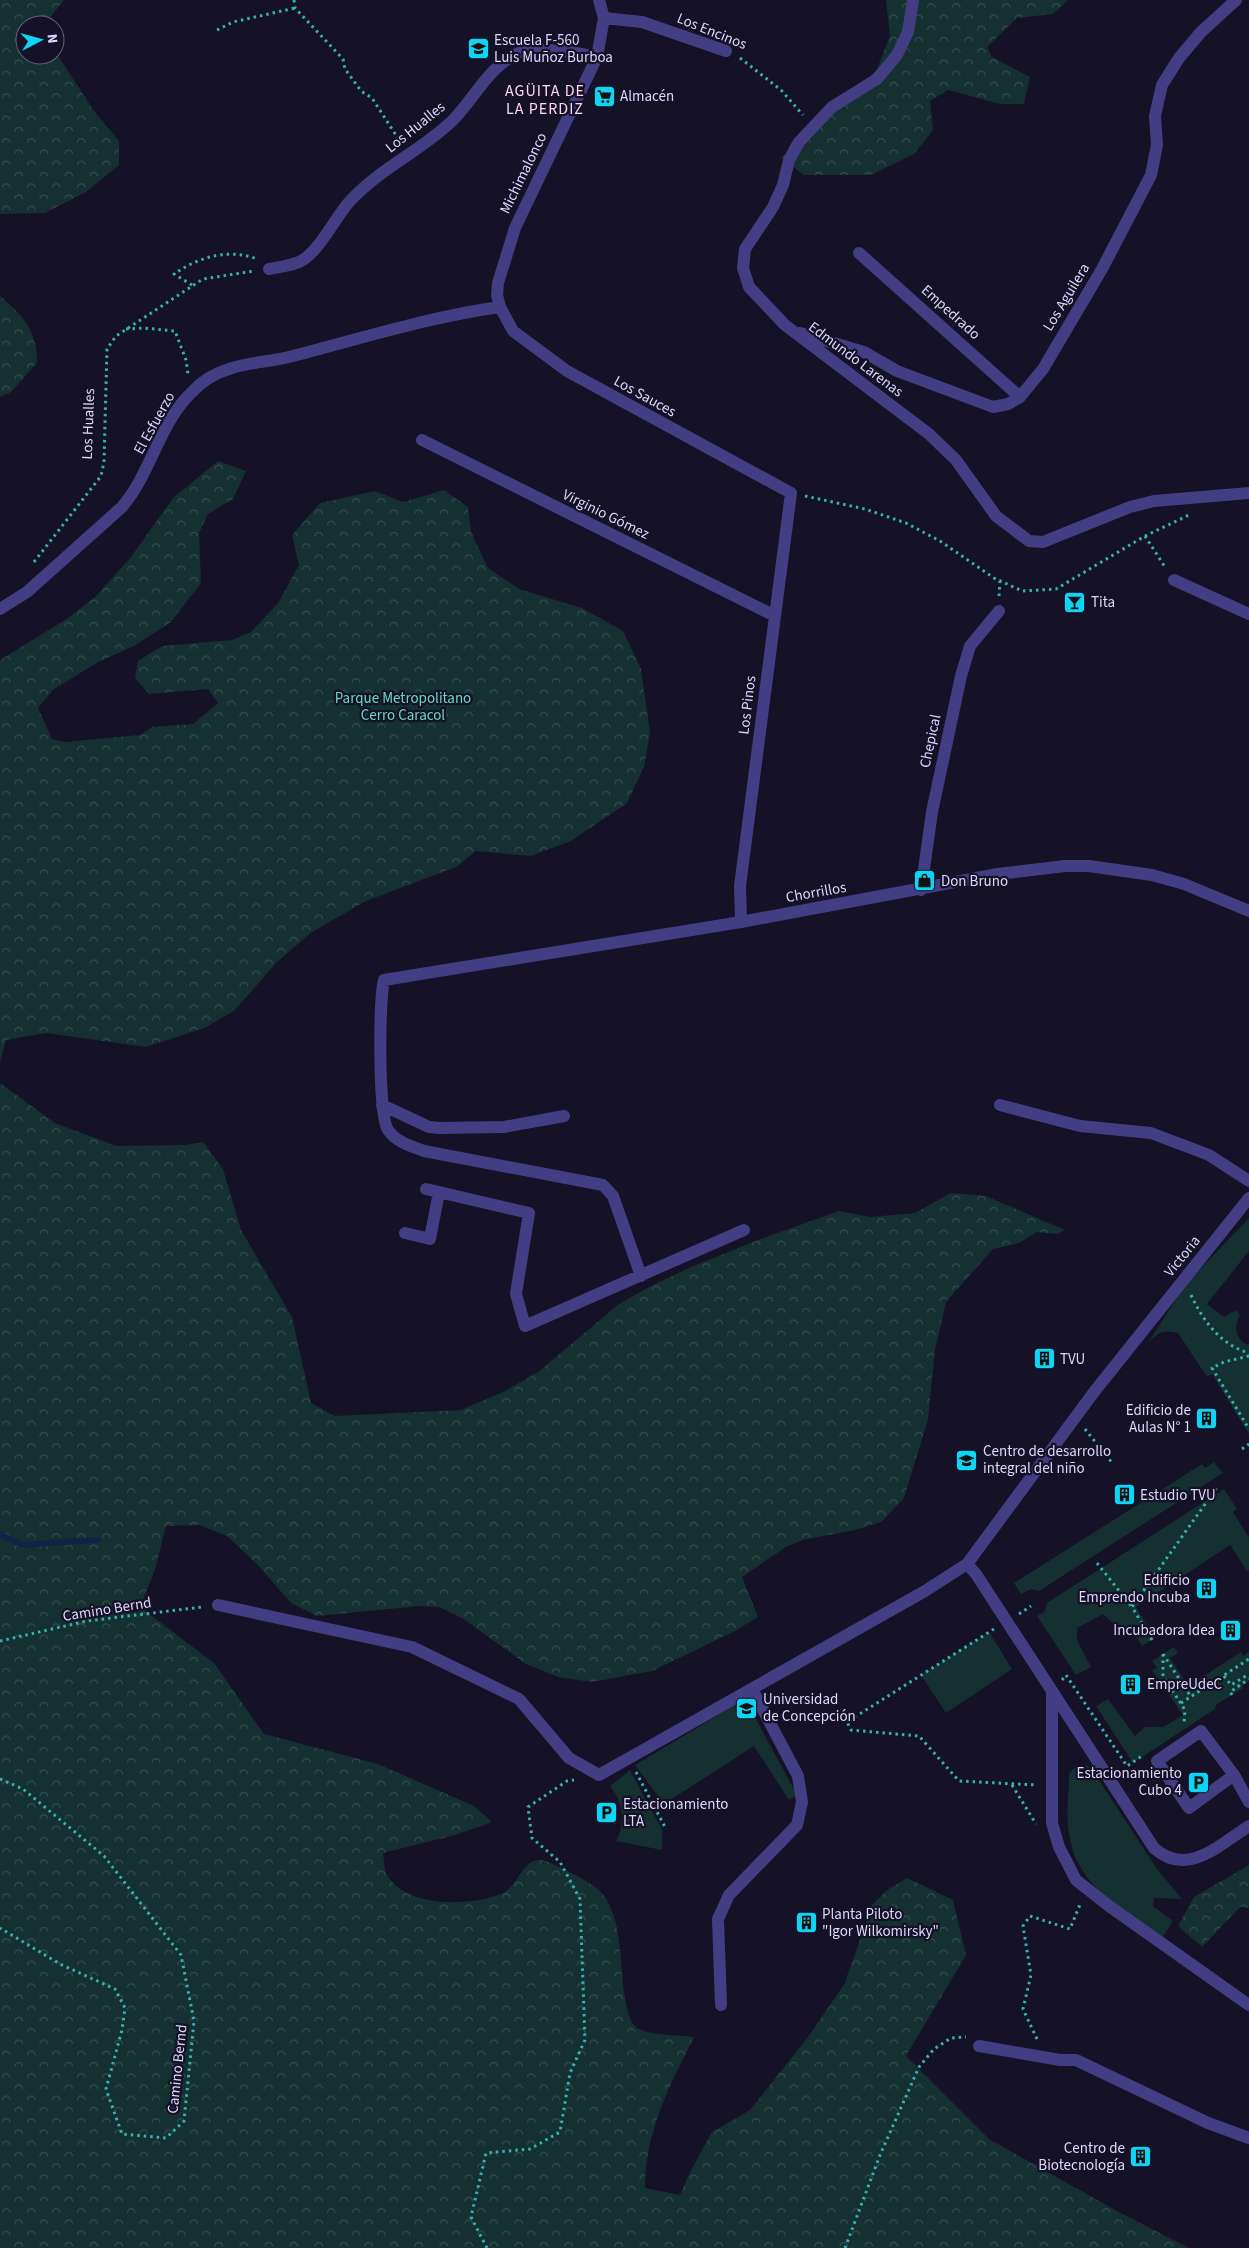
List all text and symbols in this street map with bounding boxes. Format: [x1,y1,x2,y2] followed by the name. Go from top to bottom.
[674,8,750,55] street label: Los Encinos
[15,15,65,65] north arrow
[494,30,613,68] place label: Escuela F-560 Luis Muñoz Burboa
[42,33,62,44] text: N
[466,37,490,61] school or university icon: Escuela F-560 Luis Muñoz Burboa
[505,80,585,120] district label: AGÜITA DE LA PERDIZ
[592,84,616,108] supermarket icon: Almacén
[620,86,674,107] place label: Almacén
[381,97,450,158] street label: Los Hualles
[495,129,552,217] street label: Michimalonco
[1038,259,1095,335] street label: Los Aguilera
[916,280,985,345] street label: Empedrado
[804,317,907,402] street label: Edmundo Larenas
[610,371,680,422] street label: Los Sauces
[77,388,100,460] street label: Los Hualles
[129,388,180,458] street label: El Esfuerzo
[559,484,653,545] street label: Virginio Gómez
[1063,590,1087,614] bar icon: Tita
[1091,592,1115,613] place label: Tita
[733,674,762,736] street label: Los Pinos
[335,688,471,726] park label: Parque Metropolitano Cerro Caracol
[915,712,946,770] street label: Chepical
[913,869,937,893] shop icon: Don Bruno
[941,871,1008,892] place label: Don Bruno
[784,877,848,908] street label: Chorrillos
[1159,1231,1206,1281] street label: Victoria
[1032,1347,1056,1371] building icon: TVU
[1060,1349,1085,1370] place label: TVU
[1126,1400,1191,1438] place label: Edificio de Aulas N° 1
[1195,1407,1219,1431] building icon: Edificio de Aulas N° 1
[983,1441,1111,1479] place label: Centro de desarrollo integral del niño
[955,1448,979,1472] school or university icon: Centro de desarrollo integral del niño
[1112,1483,1136,1507] building icon: Estudio TVU
[1140,1485,1216,1506] place label: Estudio TVU
[1078,1570,1190,1608] place label: Edificio Emprendo Incuba
[1194,1577,1218,1601] building icon: Edificio Emprendo Incuba
[61,1592,153,1627] street label: Camino Bernd
[1219,1618,1243,1642] building icon: Incubadora Idea
[1113,1620,1215,1641] place label: Incubadora Idea
[1119,1672,1143,1696] building icon: EmpreUdeC
[1147,1674,1223,1695] place label: EmpreUdeC
[763,1689,856,1727] place label: Universidad de Concepción
[735,1696,759,1720] school or university icon: Universidad de Concepción
[1077,1763,1183,1801] place label: Estacionamiento Cubo 4
[1186,1770,1210,1794] parking icon: Estacionamiento Cubo 4
[623,1794,728,1832] place label: Estacionamiento LTA
[595,1801,619,1825] parking icon: Estacionamiento LTA
[822,1904,939,1942] place label: Planta Piloto "Igor Wilkomirsky"
[794,1911,818,1935] building icon: Planta Piloto "Igor Wilkomirsky"
[162,2023,193,2115] street label: Camino Bernd
[1038,2138,1125,2176] place label: Centro de Biotecnología
[1129,2145,1153,2169] building icon: Centro de Biotecnología

